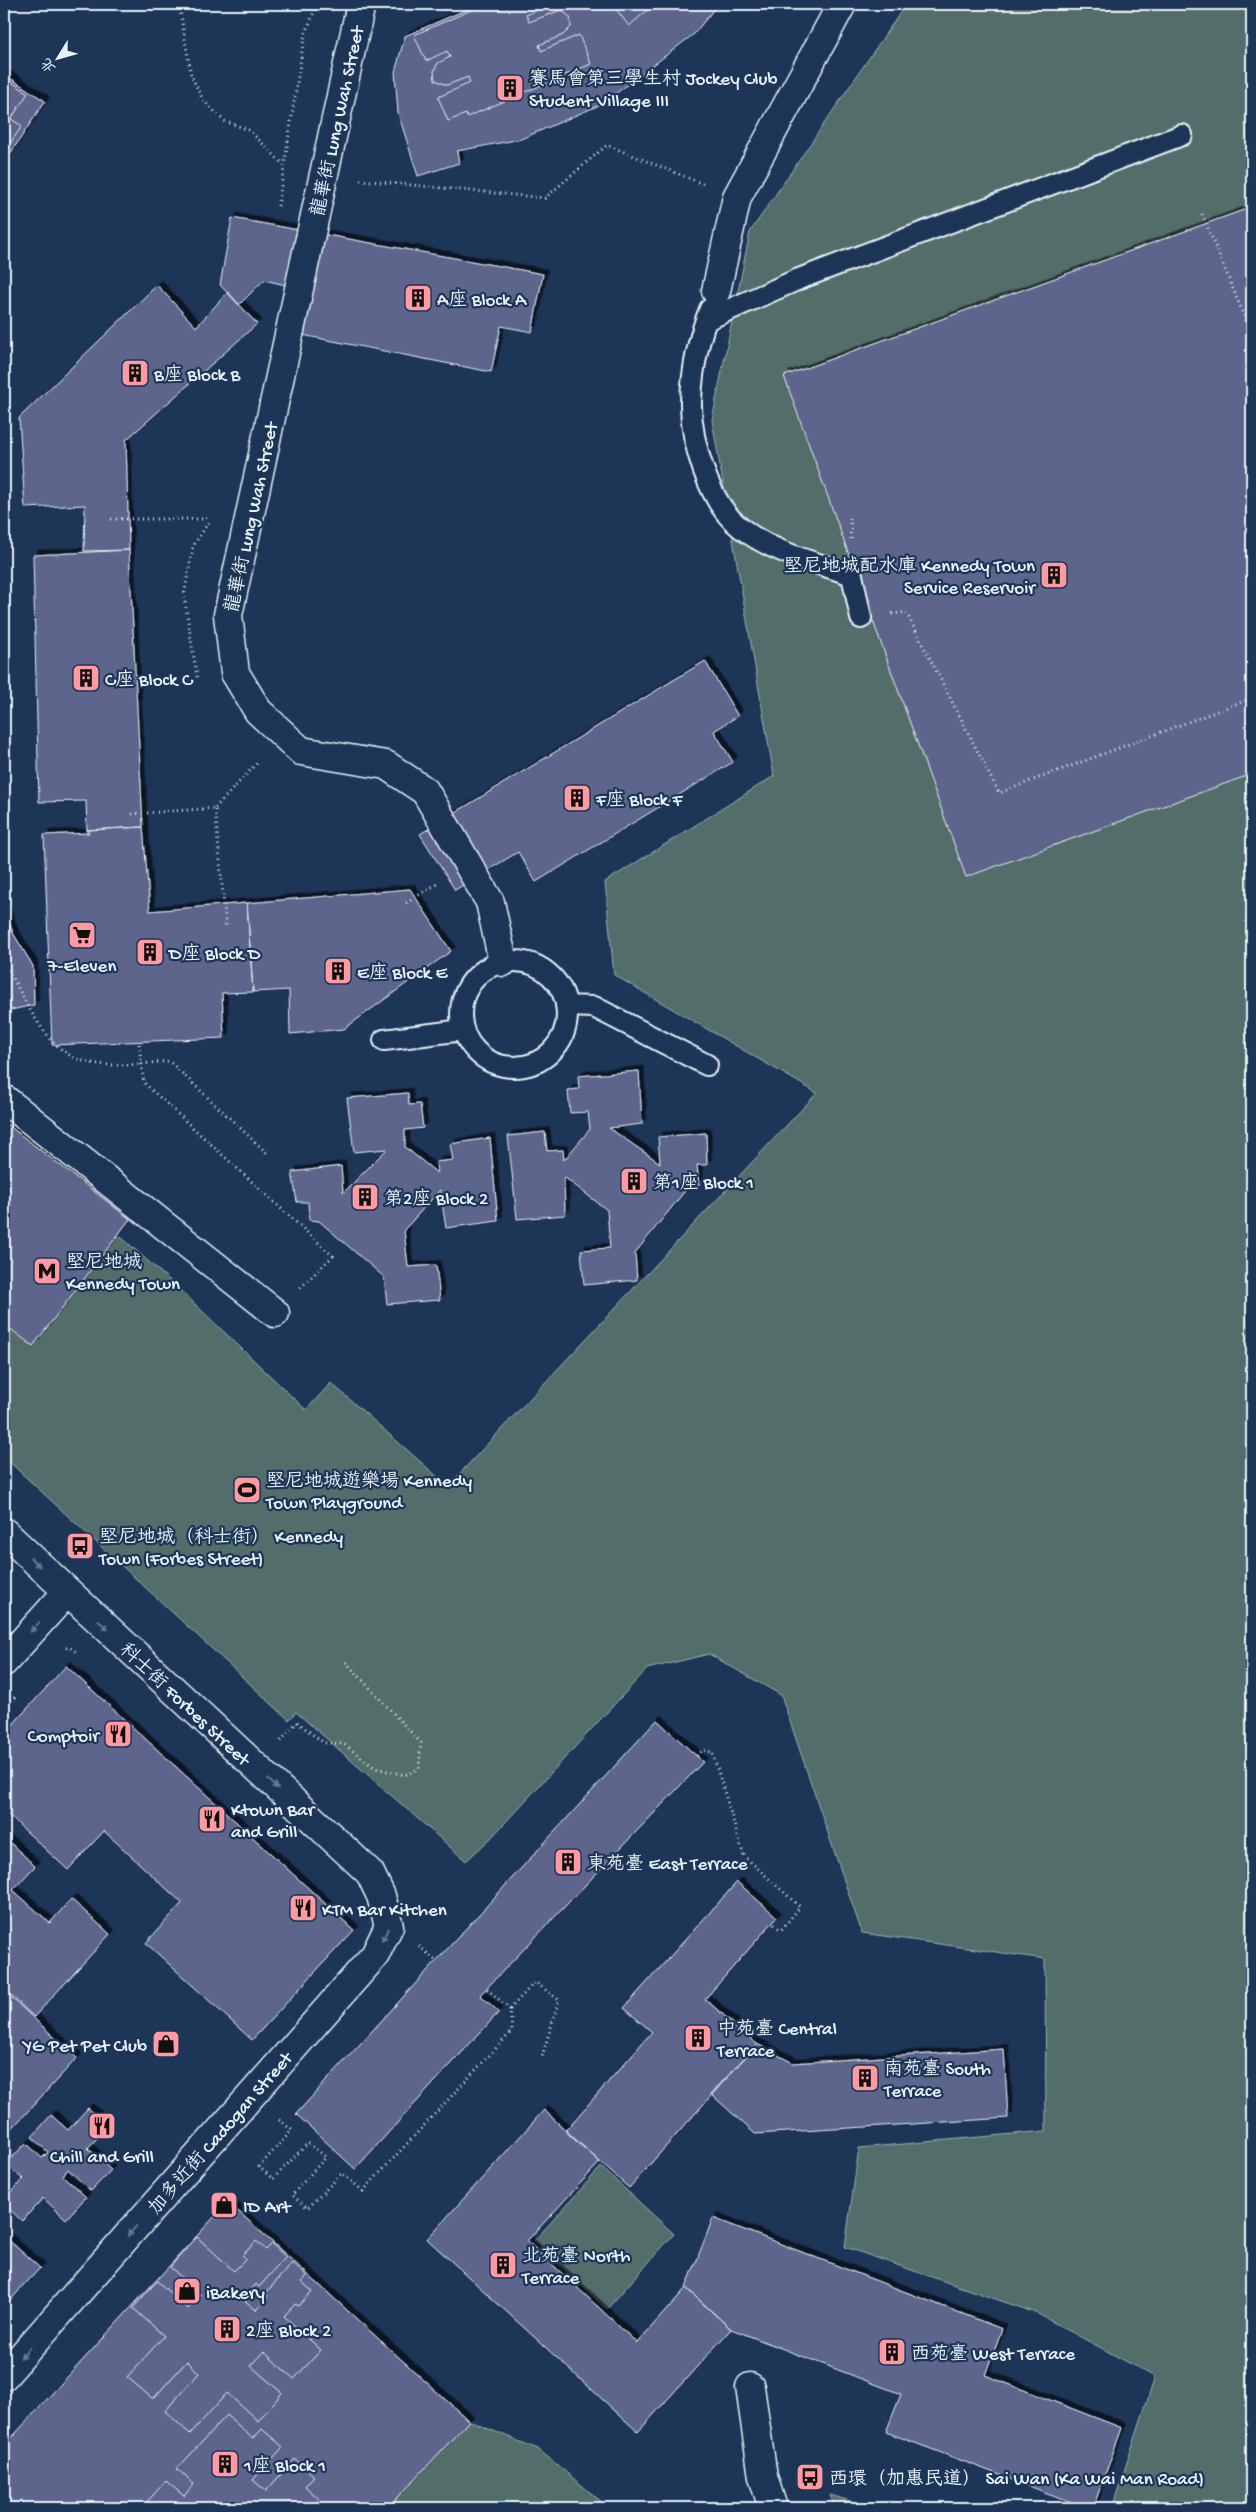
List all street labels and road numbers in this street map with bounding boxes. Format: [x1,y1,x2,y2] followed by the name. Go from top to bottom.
[307,22,371,219] street label: 龍華街 Lung Wah Street
[221,418,285,615] street label: 龍華街 Lung Wah Street
[114,1639,256,1773] street label: 科士街 Forbes Street
[144,2046,300,2220] street label: 加多近街 Cadogan Street

